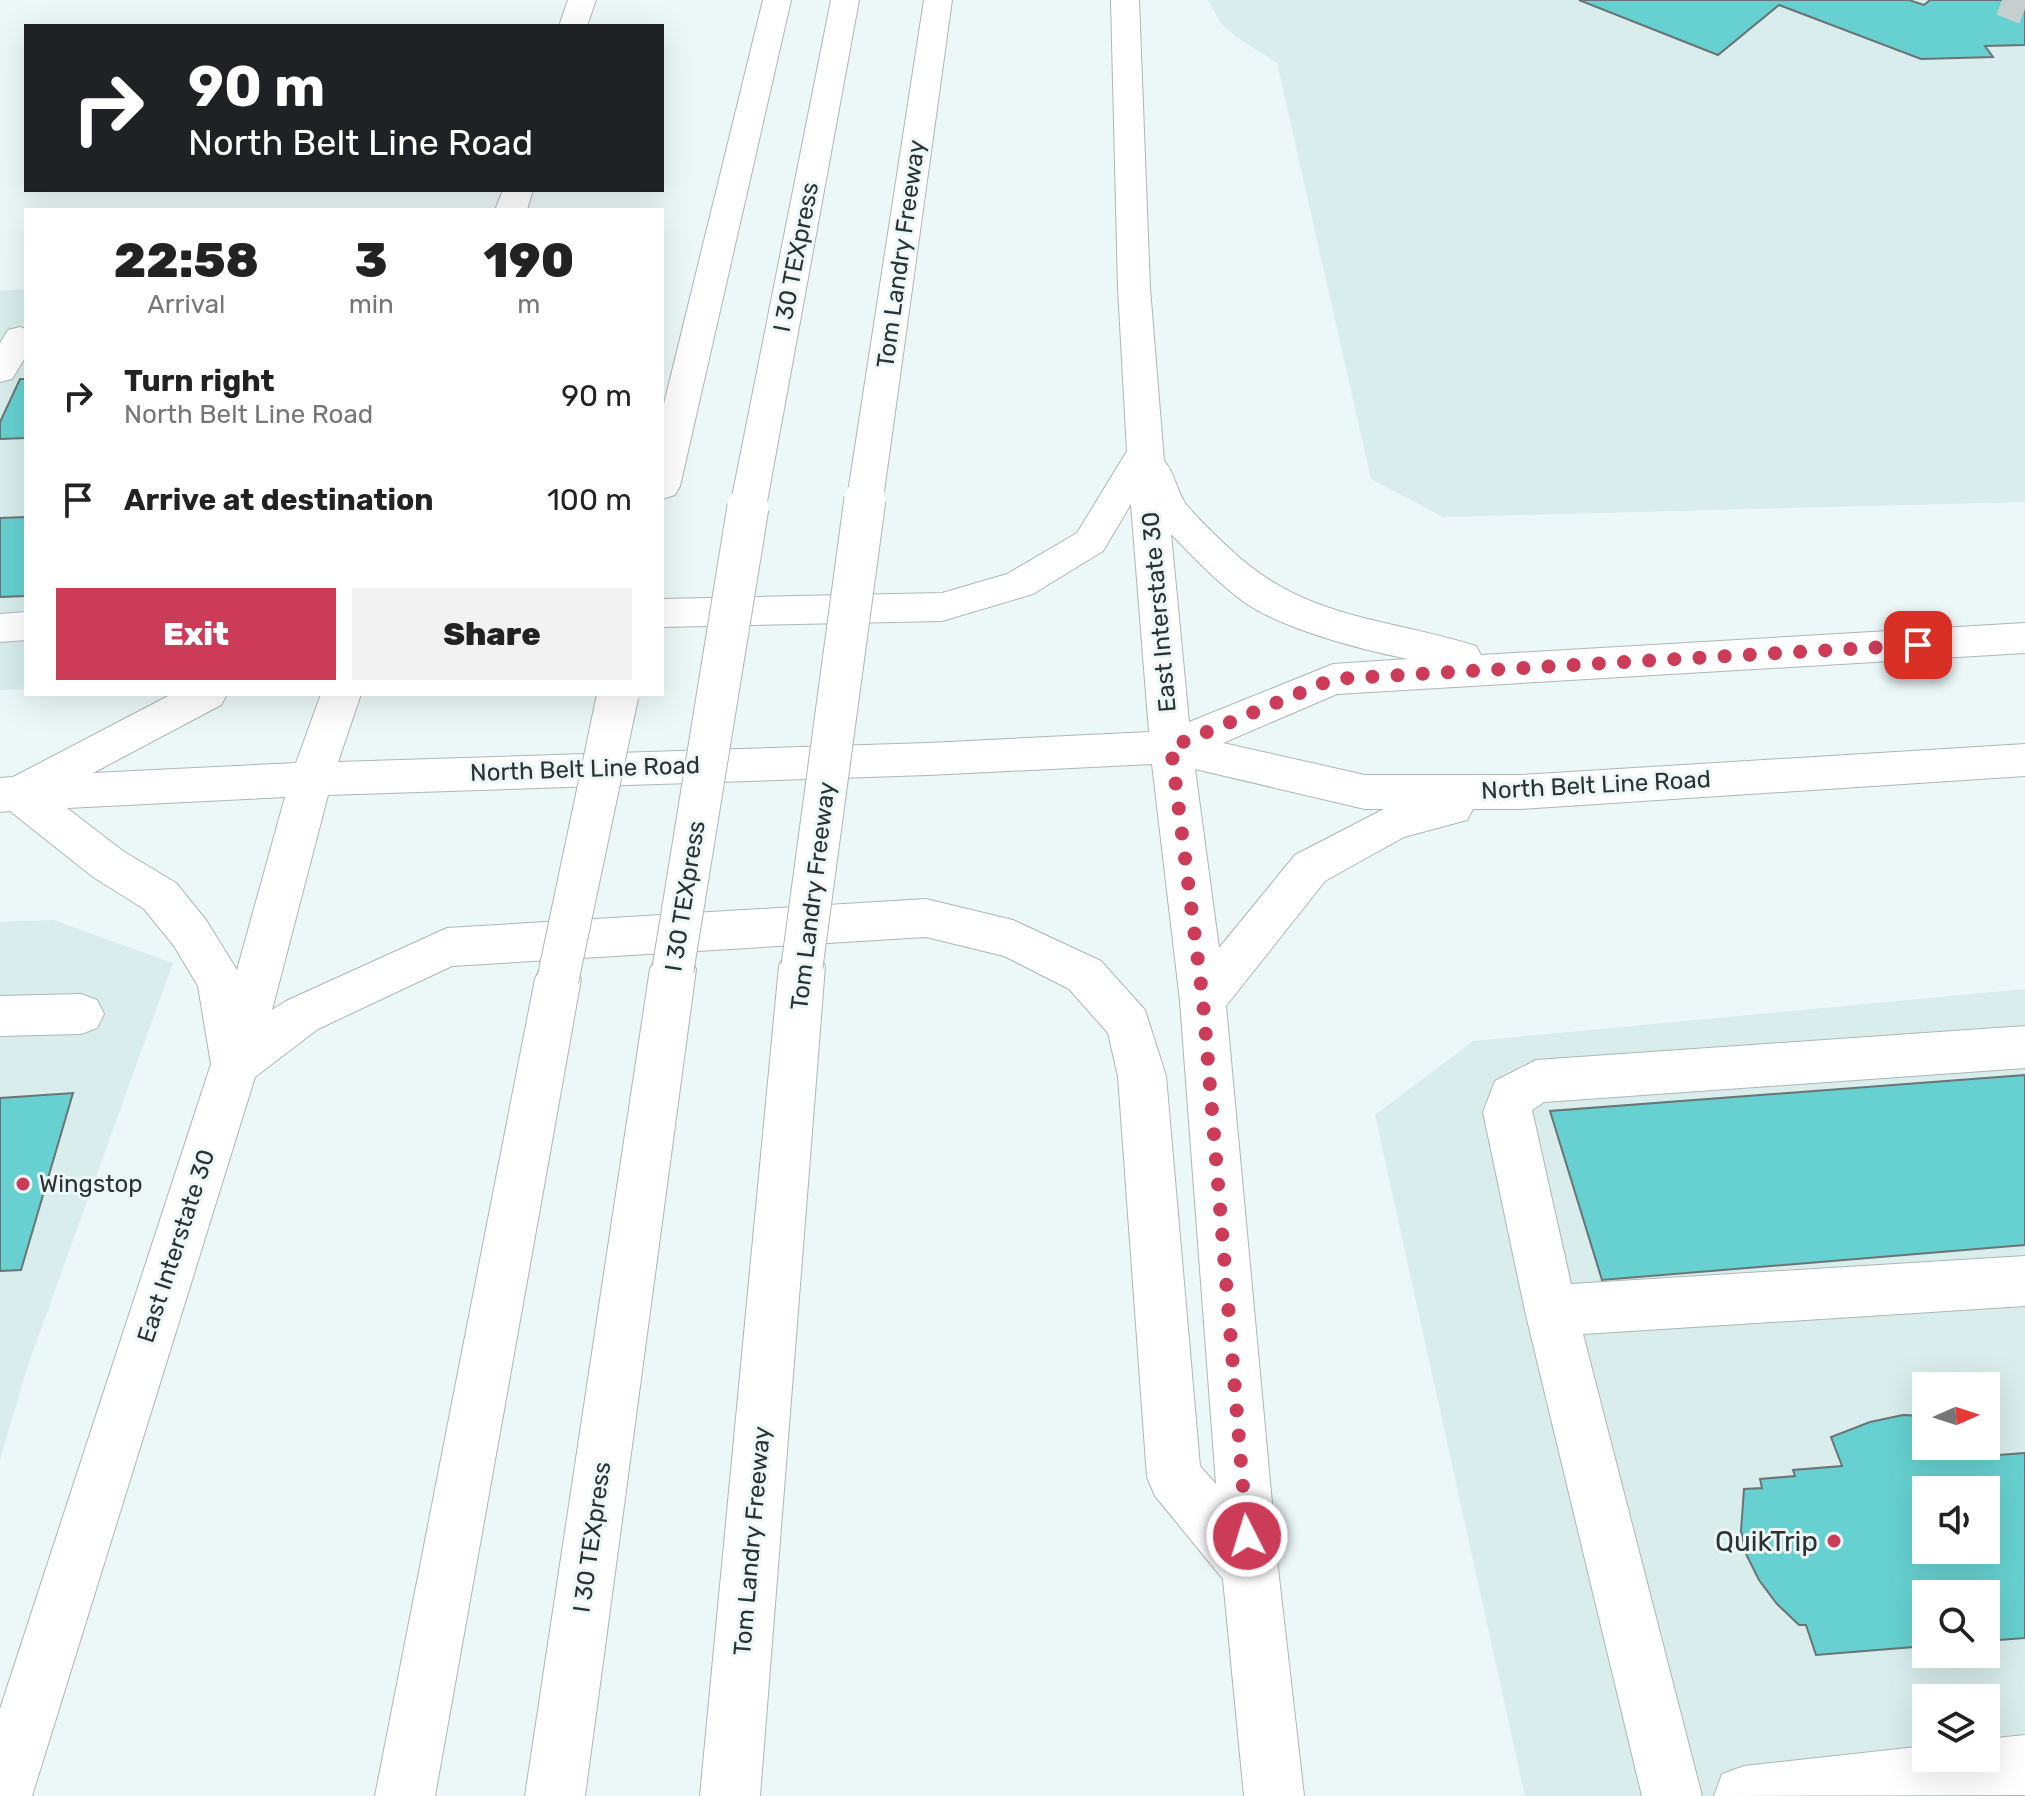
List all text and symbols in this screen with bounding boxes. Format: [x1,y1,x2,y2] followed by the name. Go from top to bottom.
[188,54,325,120] text: 90 m
[56,56,160,160] icon: right
[188,121,533,164] text: North Belt Line Road
[871,138,931,370] street label: Tom Landry Freeway
[768,180,824,334] street label: I 30 TEXpress
[114,232,259,289] text: 22:58
[355,232,388,289] text: 3
[484,232,574,289] text: 190
[147,289,225,320] text: Arrival
[349,289,394,320] text: min
[517,289,540,320] text: m
[124,363,275,399] text: Turn right
[56,374,100,418] icon: right
[561,378,632,414] text: 90 m
[124,399,373,430] text: North Belt Line Road
[56,478,100,522] icon: arrive
[124,482,434,518] text: Arrive at destination
[547,482,632,518] text: 100 m
[1136,511,1182,713] street label: East Interstate 30
[56,588,336,680] button: Exit
[352,588,632,680] button: Share
[1884,611,1952,679] pin
[1896,623,1940,667] icon: arrive
[470,751,700,787] street label: North Belt Line Road
[1480,765,1712,805] street label: North Belt Line Road
[785,780,841,1012] street label: Tom Landry Freeway
[659,819,711,973] street label: I 30 TEXpress
[132,1146,220,1346] street label: East Interstate 30
[39,1170,143,1198] place label: Wingstop
[14,1175,32,1193] marker: Wingstop
[1912,1372,2000,1460] north arrow
[1912,1372,2000,1772] map controls
[728,1425,776,1657] street label: Tom Landry Freeway
[568,1460,616,1614] street label: I 30 TEXpress
[1912,1476,2000,1564] button: sound
[1205,1494,1289,1578] position arrow
[1715,1525,1818,1558] place label: QuikTrip
[1825,1532,1843,1550] marker: QuikTrip
[1912,1580,2000,1668] button: search
[1912,1684,2000,1772] button: layers

